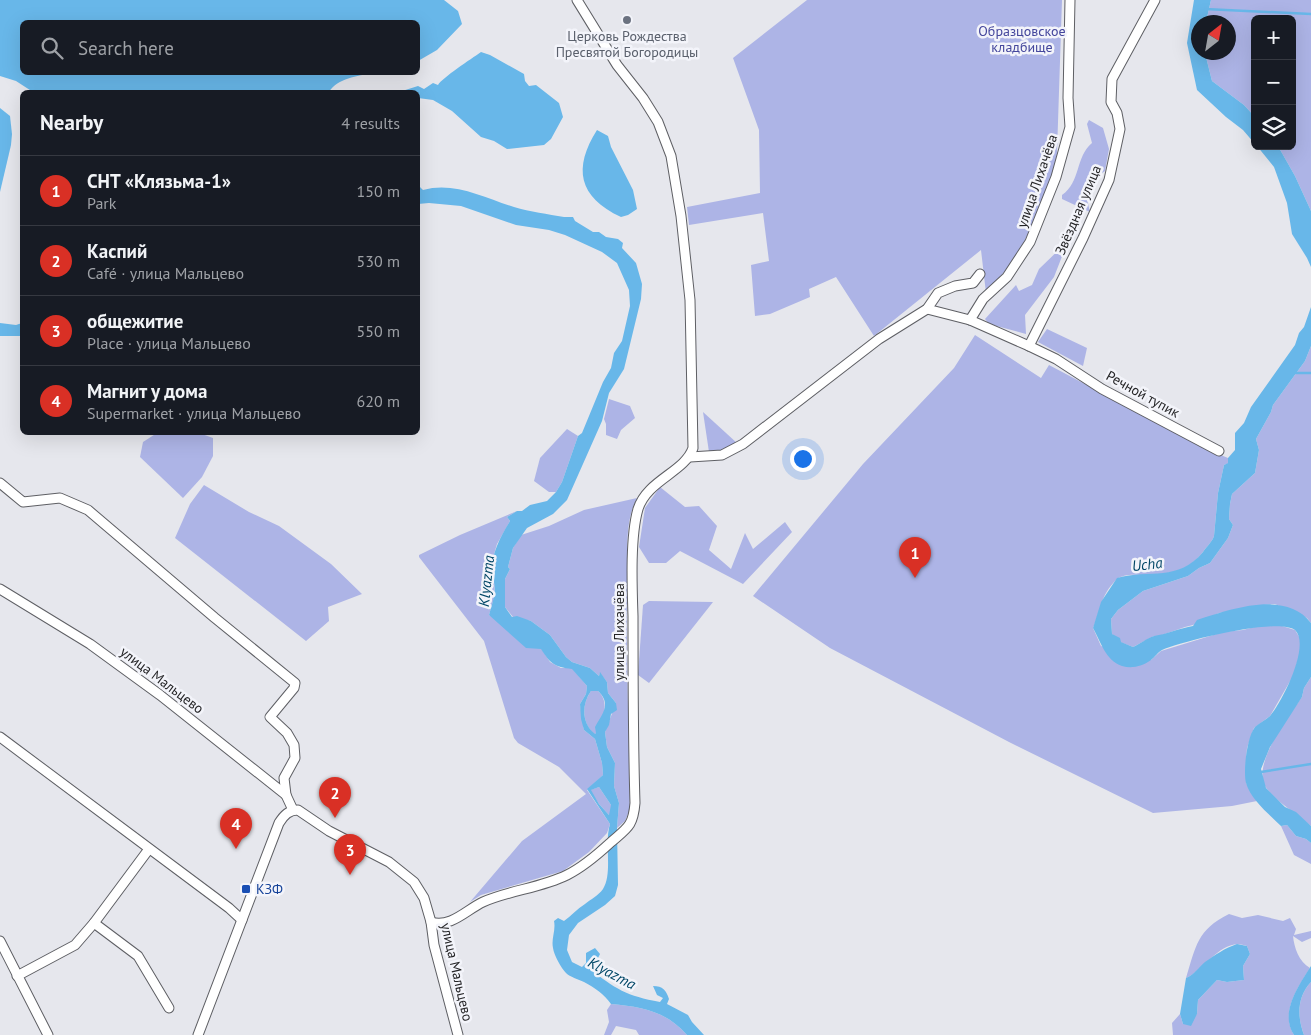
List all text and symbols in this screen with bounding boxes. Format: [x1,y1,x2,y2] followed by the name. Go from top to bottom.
[621,14,633,26] marker: Церковь Рождества Пресвятой Богородицы
[1191,15,1236,60] north arrow
[1251,15,1296,150] map controls
[1251,15,1296,60] button: +
[20,20,420,75] search box
[978,22,1066,56] park label: Образцовское кладбище
[556,27,698,61] place label: Церковь Рождества Пресвятой Богородицы
[38,34,66,62] icon: search
[78,36,174,60] text: Search here
[1251,60,1296,105] button: −
[1251,105,1296,150] button: layers
[40,109,103,136] text: Nearby
[341,113,400,133] text: 4 results
[1013,132,1061,230] street label: улица Лихачёва
[1051,162,1105,258] street label: Звёздная улица
[87,169,231,193] text: СНТ «Клязьма-1»
[51,181,61,201] text: 1
[357,181,400,201] text: 150 m
[87,193,116,213] text: Park
[87,239,147,263] text: Каспий
[51,251,61,271] text: 2
[357,251,400,271] text: 530 m
[87,263,244,283] text: Café · улица Мальцево
[87,309,183,333] text: общежитие
[51,321,61,341] text: 3
[357,321,400,341] text: 550 m
[87,333,251,353] text: Place · улица Мальцево
[1103,366,1183,422] street label: Речной тупик
[87,379,207,403] text: Магнит у дома
[51,391,61,411] text: 4
[357,391,400,411] text: 620 m
[87,403,301,423] text: Supermarket · улица Мальцево
[790,446,816,472] your location
[899,537,931,578] pin: 1
[1131,553,1164,575] water label: Ucha
[474,554,498,608] water label: Klyazma
[610,583,628,681] street label: улица Лихачёва
[117,643,207,717] street label: улица Мальцево
[319,777,351,818] pin: 2
[220,808,252,849] pin: 4
[334,834,366,875] pin: 3
[256,880,283,898] place label: КЗФ
[240,883,252,895] marker: КЗФ
[437,921,477,1023] street label: улица Мальцево
[585,953,640,994] water label: Klyazma

